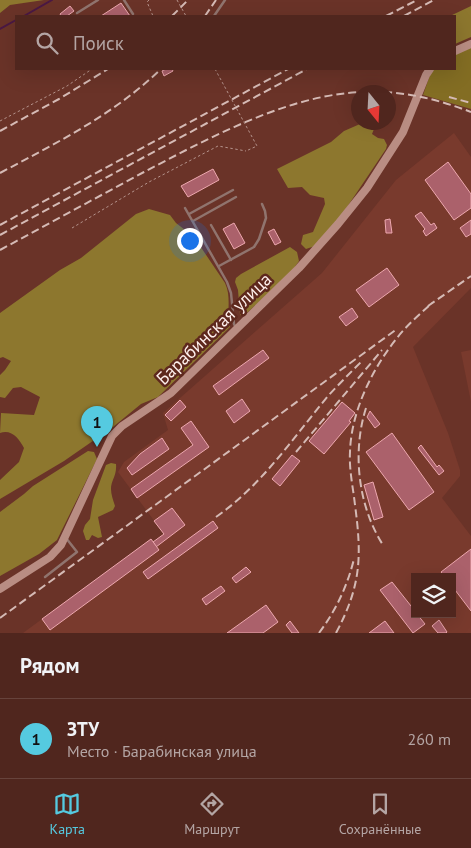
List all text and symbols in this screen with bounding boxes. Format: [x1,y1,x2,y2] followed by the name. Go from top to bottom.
[15,15,456,70] search box
[33,29,61,57] icon: search
[73,31,124,55] text: Поиск
[351,85,396,130] north arrow
[177,228,203,254] your location
[151,268,276,390] street label: Барабинская улица
[81,406,113,447] pin: 1
[411,573,456,618] map controls
[411,573,456,618] button: layers
[20,652,79,679] text: Рядом
[67,717,99,741] text: ЗТУ
[31,729,41,749] text: 1
[408,729,451,749] text: 260 m
[67,741,257,761] text: Место · Барабинская улица
[50,790,85,838] tab: Карта
[184,790,240,838] tab: Маршрут
[339,790,421,838] tab: Сохранённые

